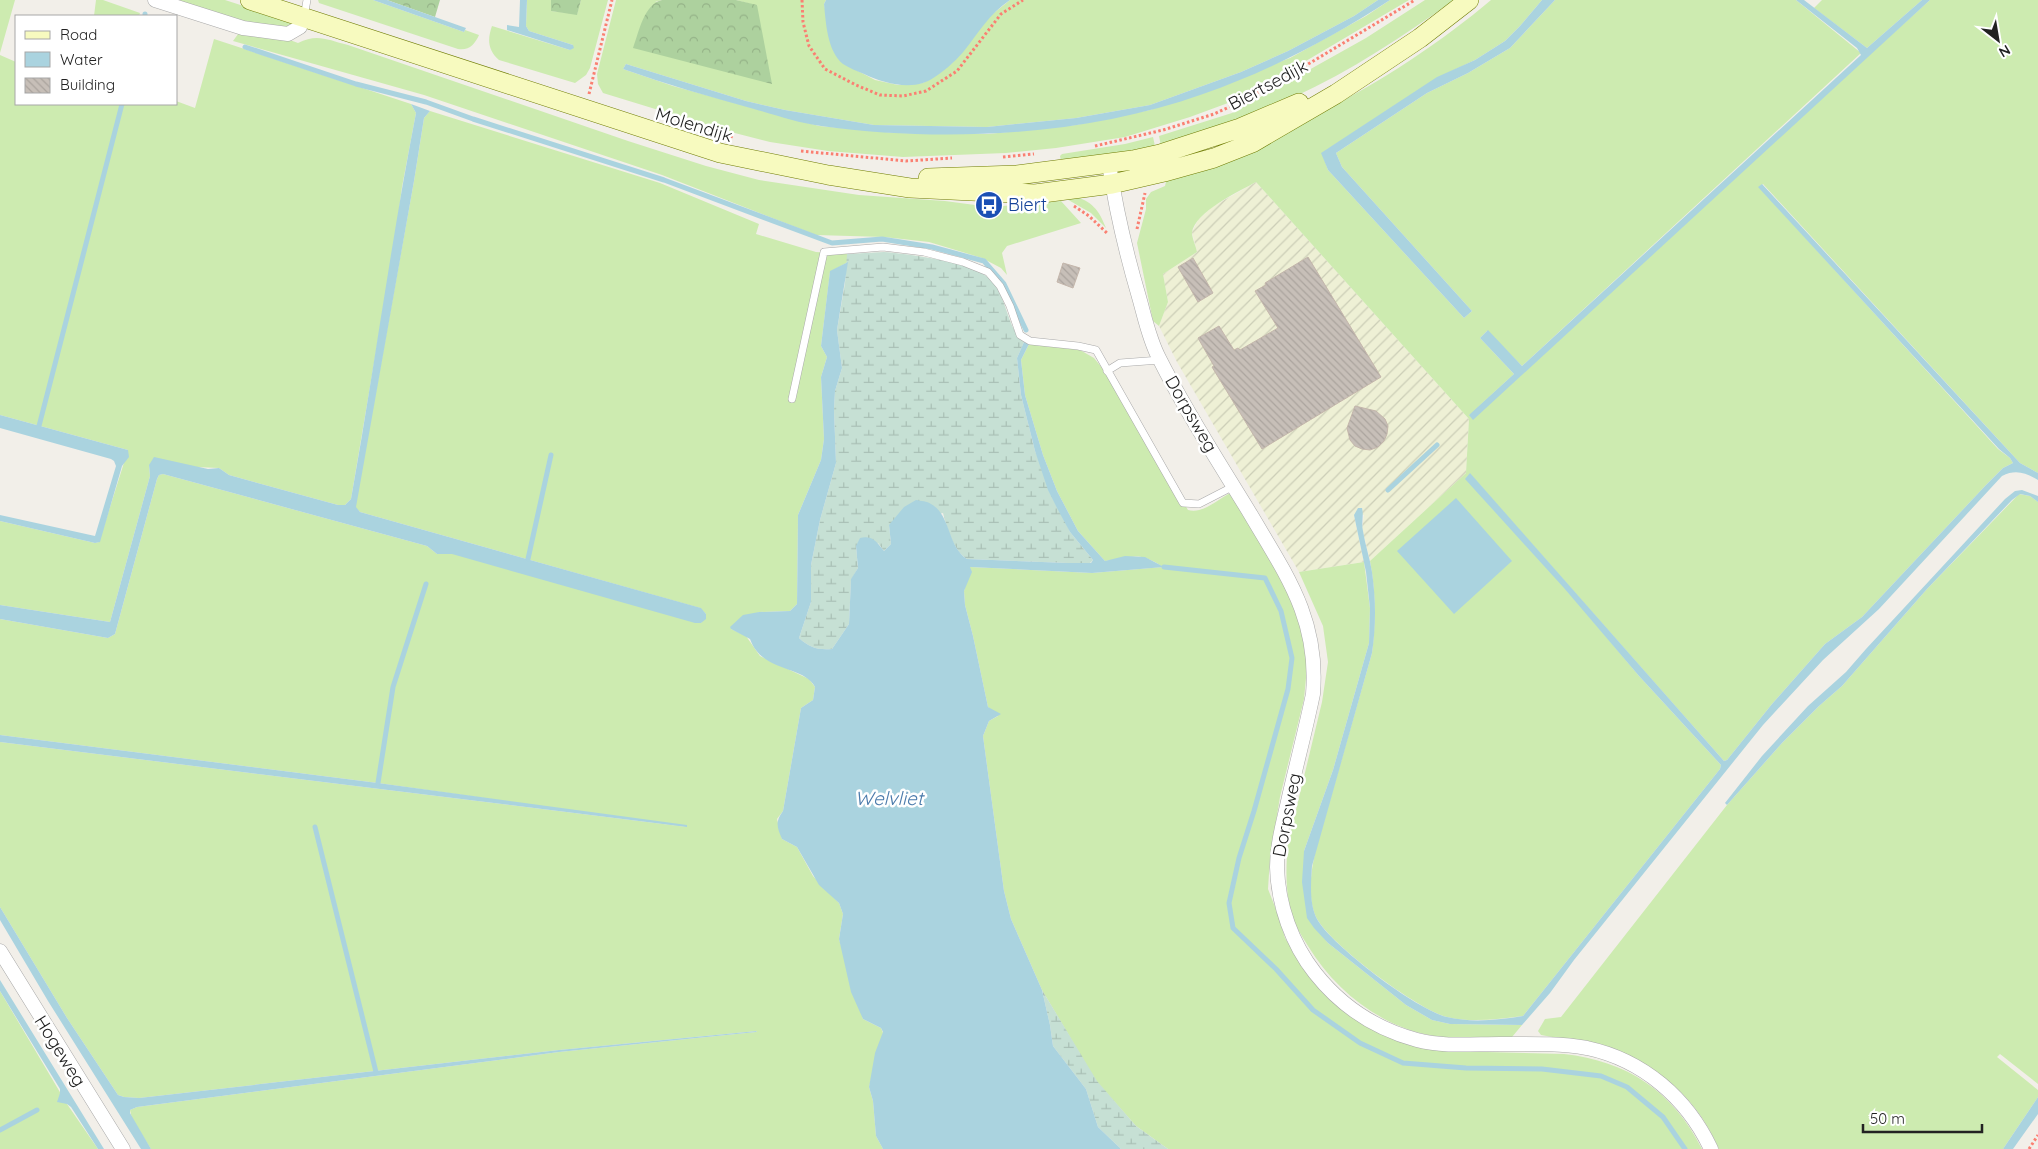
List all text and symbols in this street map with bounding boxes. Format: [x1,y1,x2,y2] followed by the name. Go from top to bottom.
[15,15,178,105] legend
[1973,15,2023,65] north arrow
[60,25,97,44] text: Road
[1996,41,2014,62] text: N
[60,50,103,69] text: Water
[1224,54,1312,115] street label: Biertsedijk
[60,75,115,94] text: Building
[653,102,736,147] street label: Molendijk
[974,190,1004,220] bus stop icon: Biert
[1008,193,1047,216] place label: Biert
[1160,371,1223,456] street label: Dorpsweg
[1267,771,1306,859] street label: Dorpsweg
[855,786,926,810] water label: Welvliet
[30,1011,91,1091] street label: Hogeweg
[1863,1102,1982,1134] scale bar
[1870,1109,1905,1128] text: 50 m

